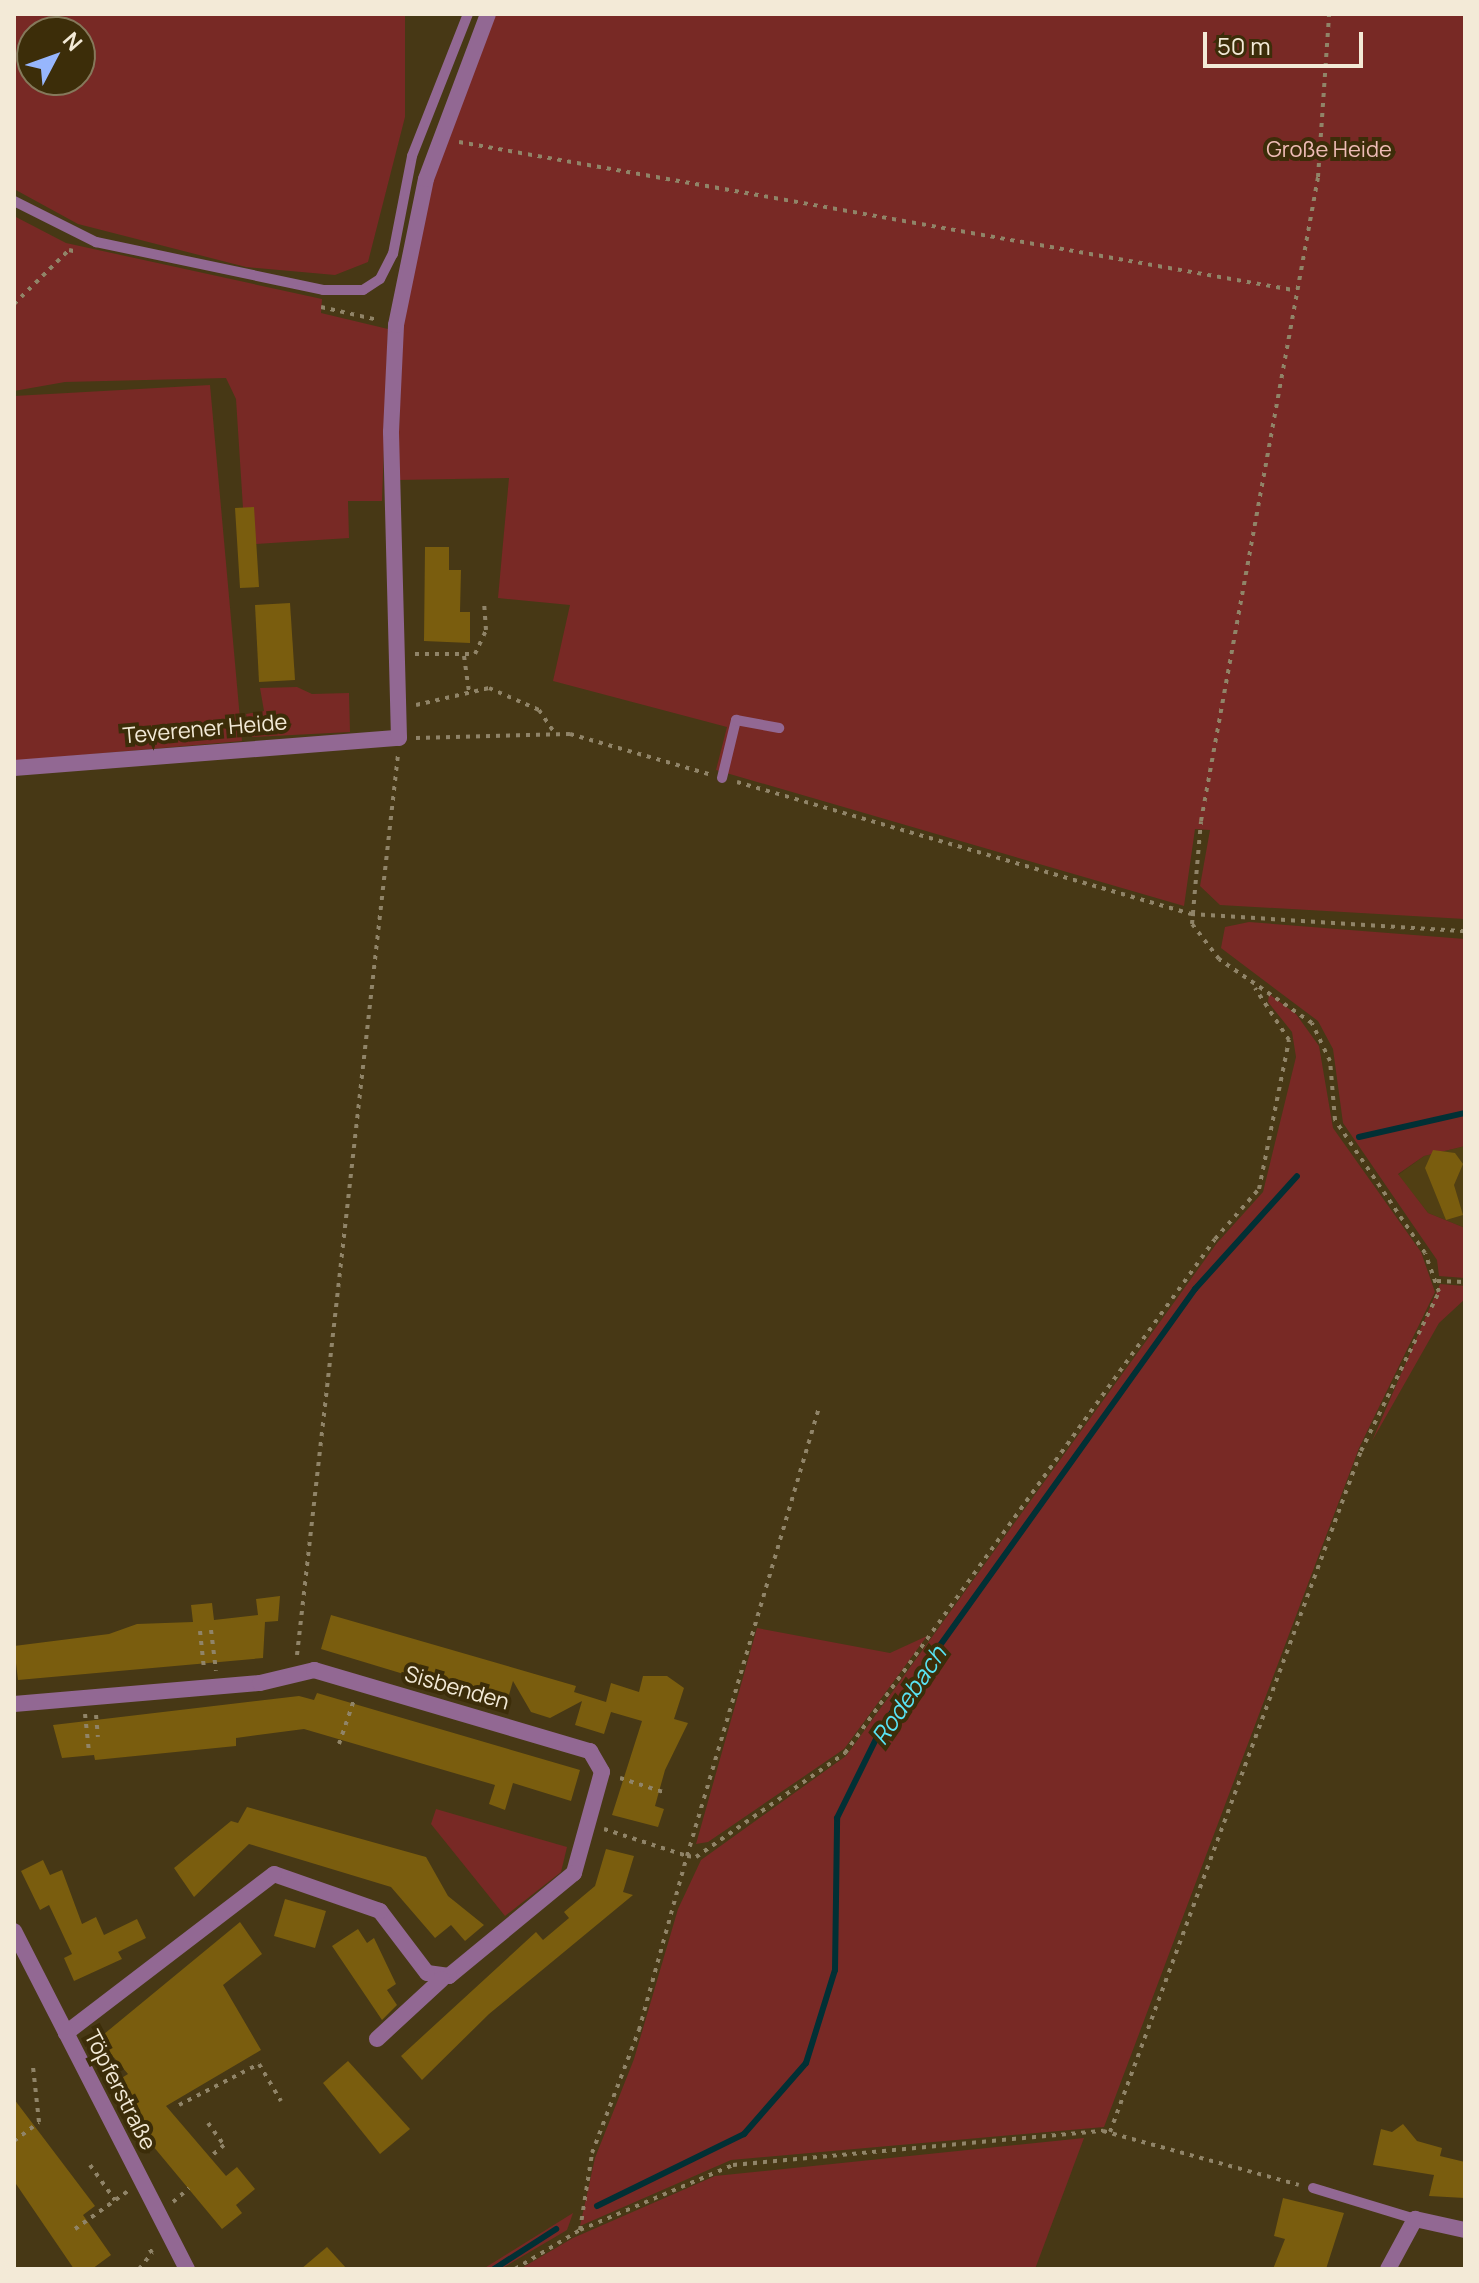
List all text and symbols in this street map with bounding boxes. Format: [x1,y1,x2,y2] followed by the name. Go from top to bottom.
[16,16,96,96] north arrow
[1207,16,1367,66] scale bar
[56,26,89,57] text: N
[1217,29,1271,62] text: 50 m
[1266,137,1392,163] park label: Große Heide
[122,709,288,749] street label: Teverener Heide
[865,1640,951,1750] water label: Rodebach
[402,1661,512,1715] street label: Sisbenden
[78,2026,162,2154] street label: Töpferstraße

